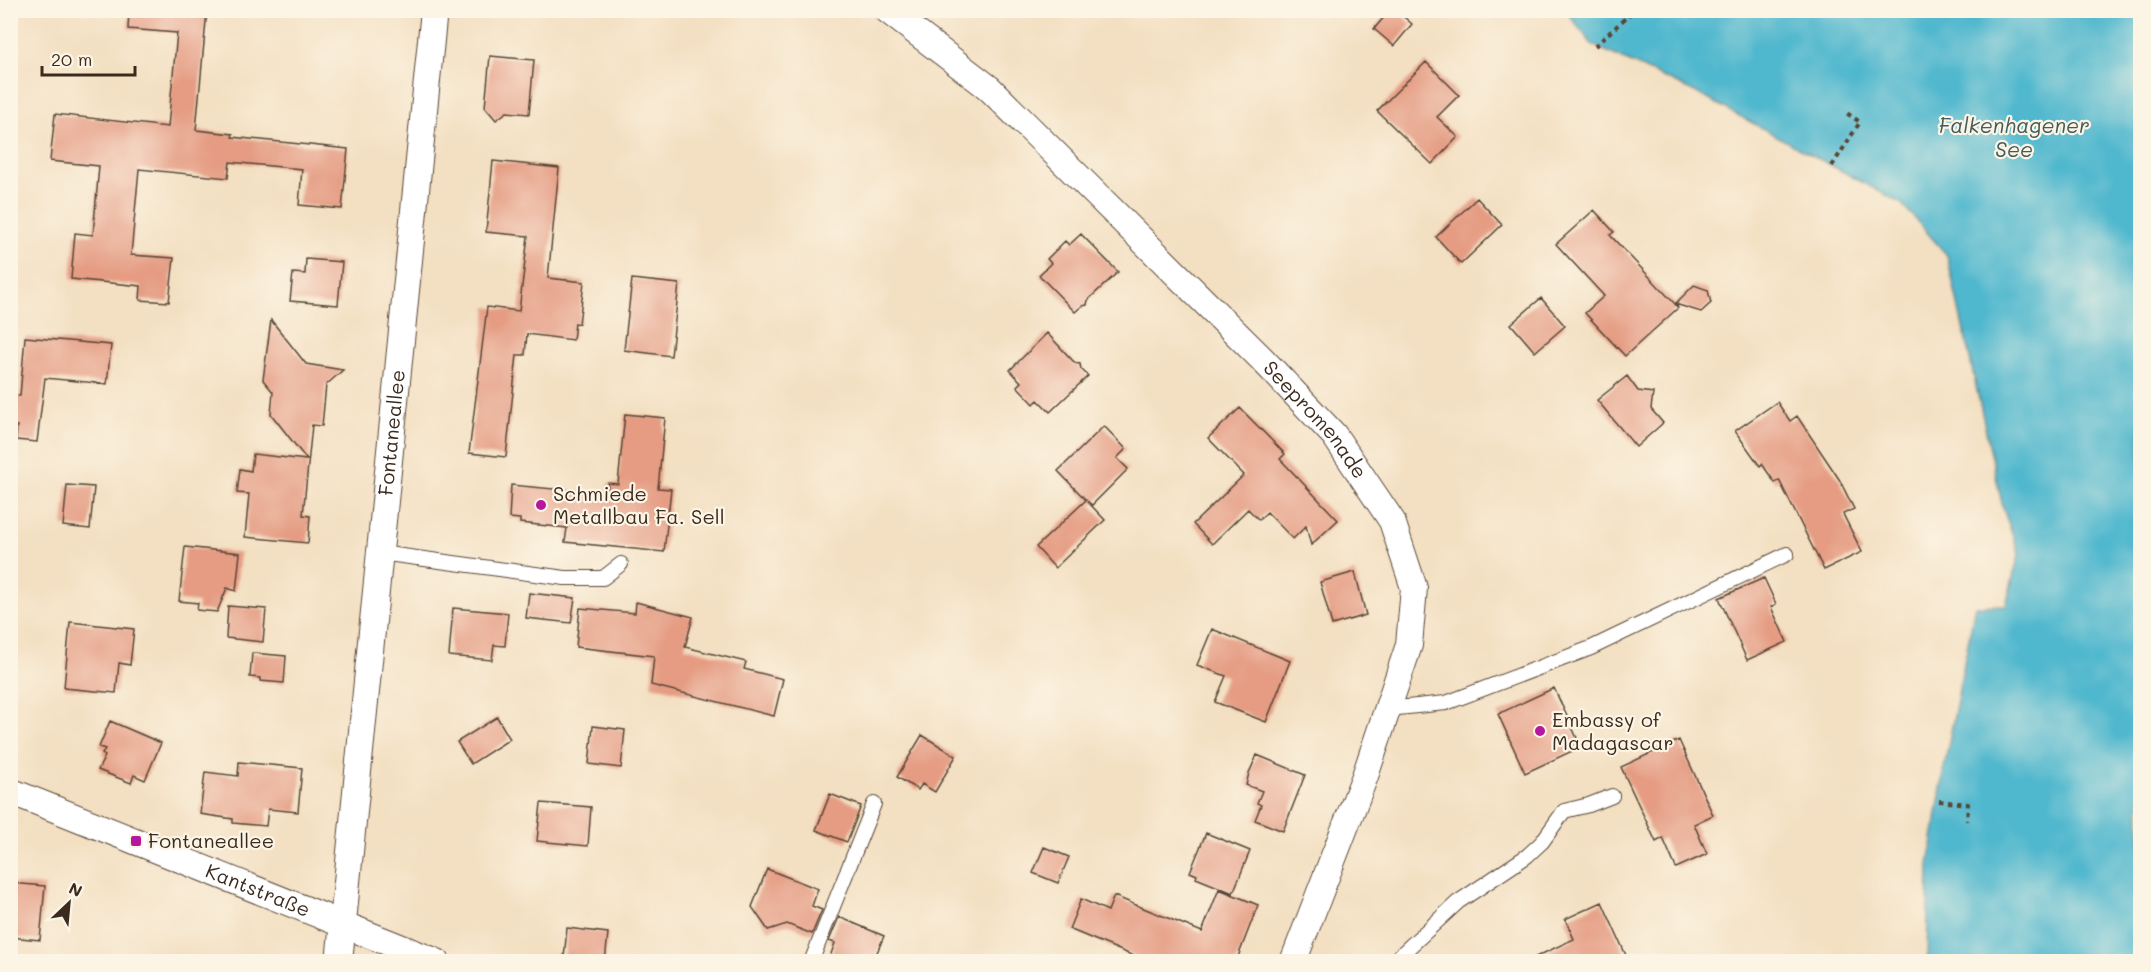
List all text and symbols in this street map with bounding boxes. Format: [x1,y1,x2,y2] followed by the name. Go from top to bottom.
[42,39,135,77] scale bar
[51,47,92,71] text: 20 m
[1938,111,2090,162] water label: Falkenhagener See
[1258,355,1373,483] street label: Seepromenade
[372,368,410,497] street label: Fontaneallee
[553,480,725,529] place label: Schmiede Metallbau Fa. Sell
[534,498,548,512] marker: Schmiede Metallbau Fa. Sell
[1552,706,1674,755] place label: Embassy of Madagascar
[1533,724,1547,738] marker: Embassy of Madagascar
[148,827,274,853] place label: Fontaneallee
[129,834,143,848] marker: Fontaneallee
[202,857,314,922] street label: Kantstraße
[39,873,99,933] north arrow
[66,877,86,901] text: N

